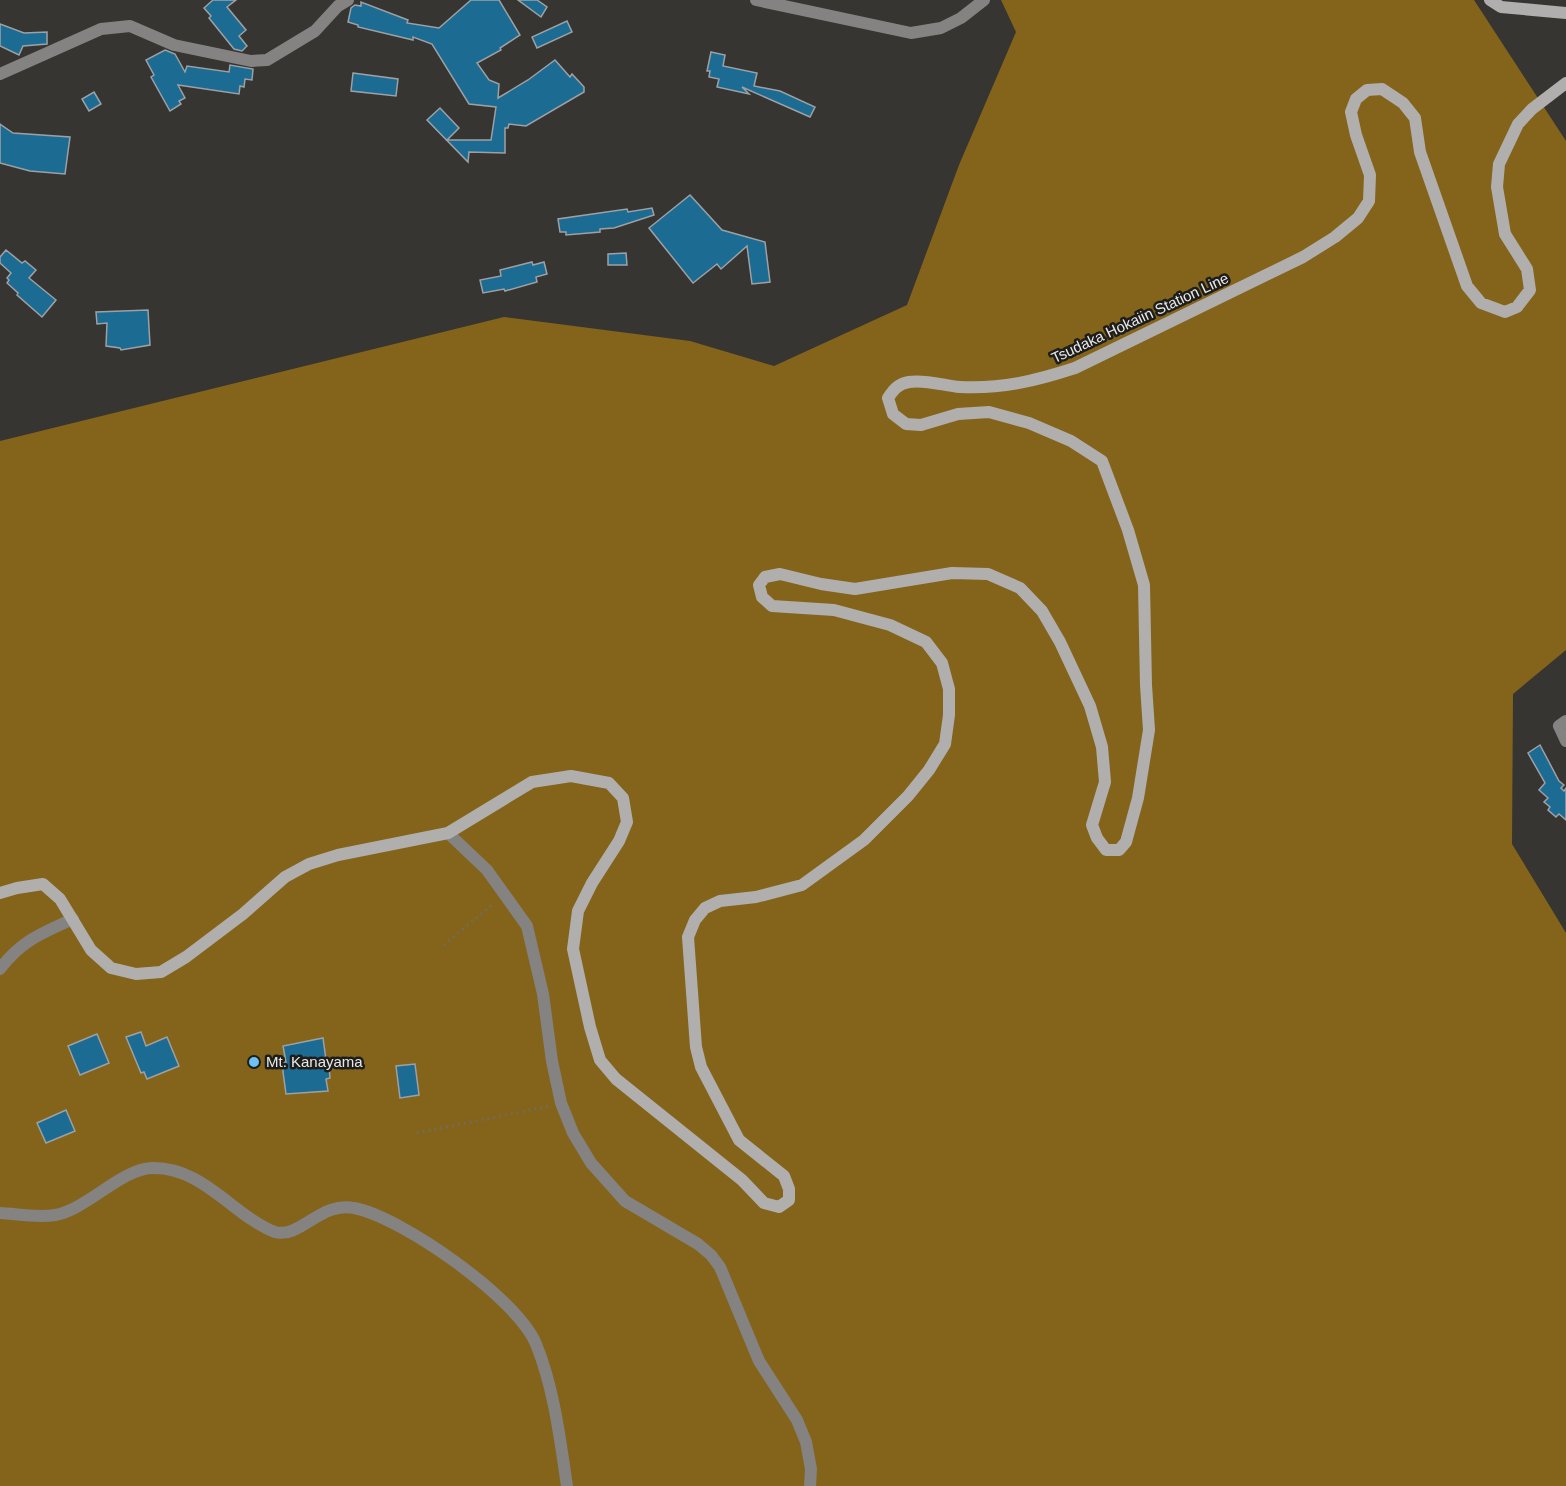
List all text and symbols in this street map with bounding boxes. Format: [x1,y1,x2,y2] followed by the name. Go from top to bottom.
[1049,269,1231,366] street label: Tsudaka Hokaiin Station Line
[266,1053,363,1070] place label: Mt. Kanayama
[247,1055,261,1069] marker: Mt. Kanayama

